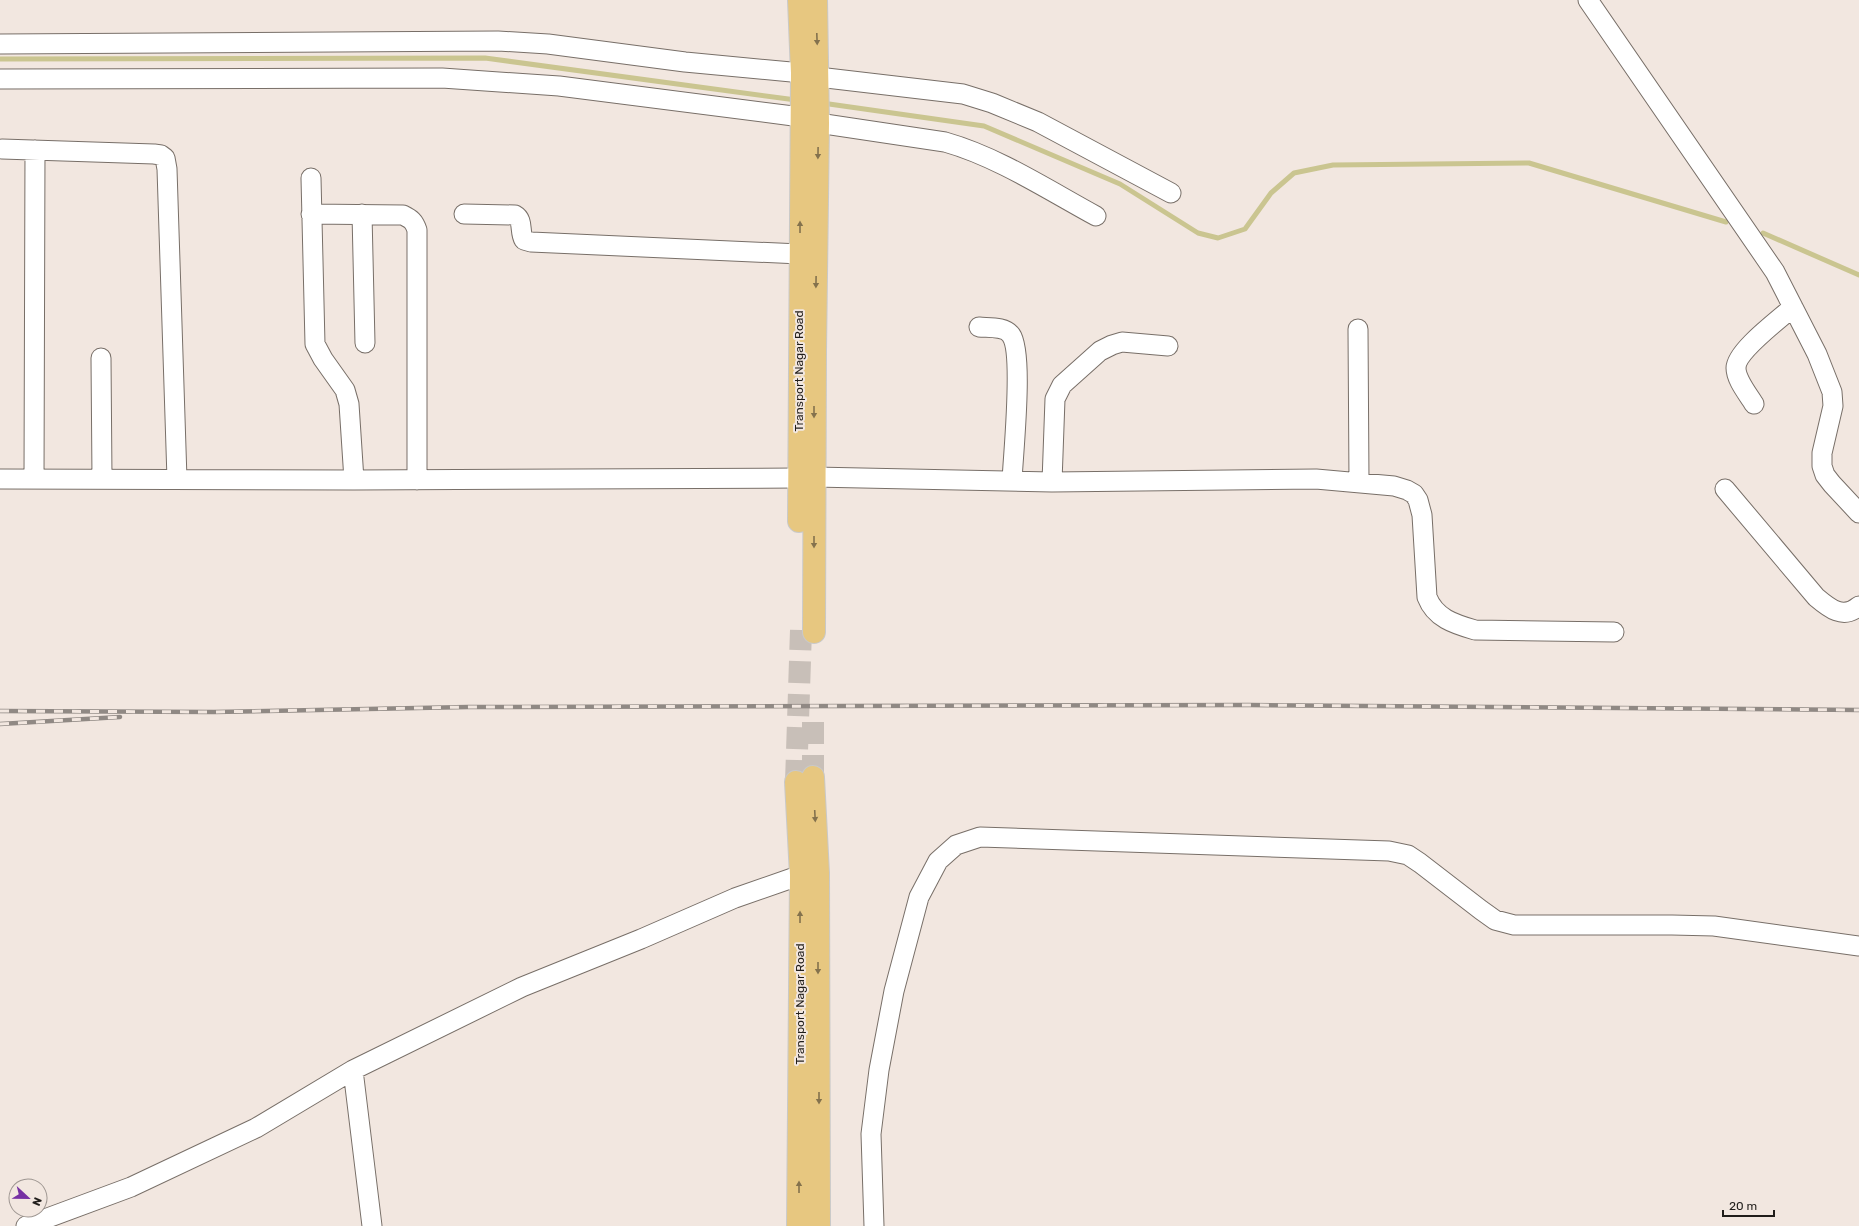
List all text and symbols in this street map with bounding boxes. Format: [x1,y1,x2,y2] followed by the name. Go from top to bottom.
[814,33,820,46] one-way arrow
[815,147,821,160] one-way arrow
[797,220,803,233] one-way arrow
[813,276,819,289] one-way arrow
[792,310,806,432] street label: Transport Nagar Road
[811,406,817,419] one-way arrow
[811,536,817,549] one-way arrow
[811,810,818,822] one-way arrow
[797,910,803,923] one-way arrow
[793,943,807,1065] street label: Transport Nagar Road
[815,962,821,975] one-way arrow
[816,1092,822,1105] one-way arrow
[8,1178,48,1218] north arrow
[796,1180,802,1193] one-way arrow
[1723,1192,1774,1218] scale bar
[29,1195,44,1208] text: N
[1729,1199,1757,1213] text: 20 m

